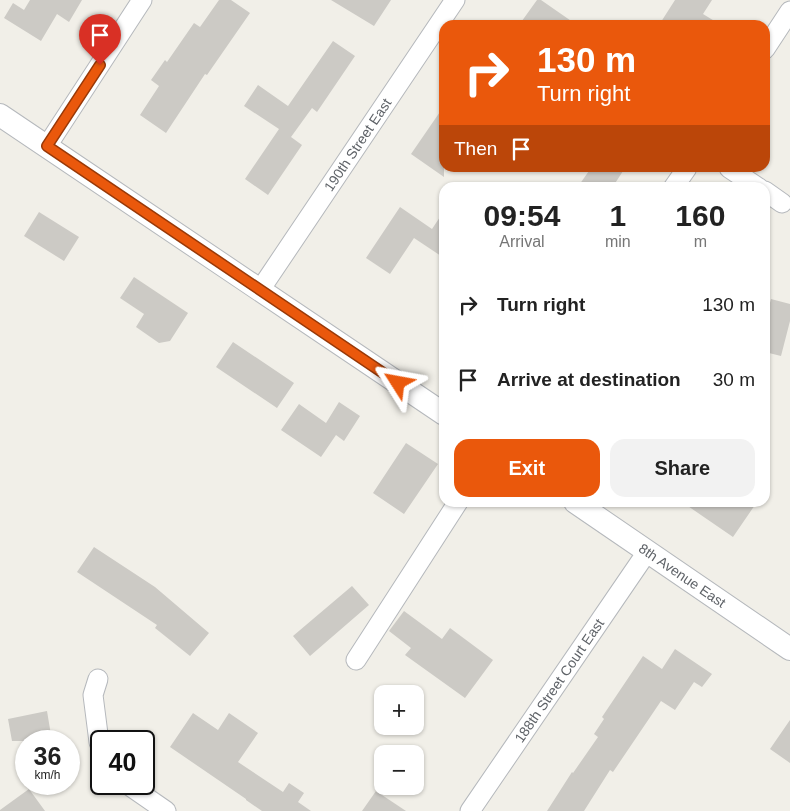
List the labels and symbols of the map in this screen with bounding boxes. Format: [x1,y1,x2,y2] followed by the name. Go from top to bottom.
[79,14,121,65] pin
[321,95,395,194] street label: 190th Street East
[371,356,423,408] position arrow
[636,540,729,611] street label: 8th Avenue East
[511,615,607,746] street label: 188th Street Court East
[90,730,155,795] speed limit sign: 40

